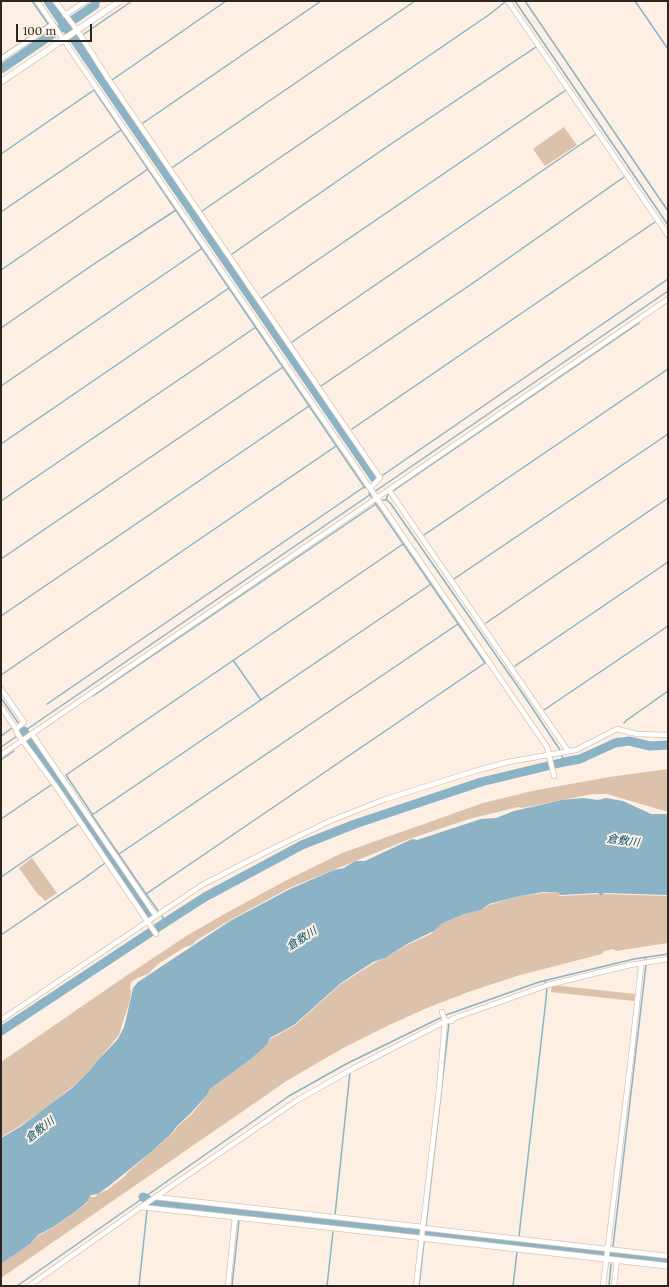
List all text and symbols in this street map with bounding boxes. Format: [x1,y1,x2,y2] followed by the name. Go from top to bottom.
[18,16,94,42] scale bar
[23,23,56,38] text: 100 m
[606,832,640,850] water label: 倉敷川
[285,924,319,954] water label: 倉敷川
[23,1115,57,1145] water label: 倉敷川

